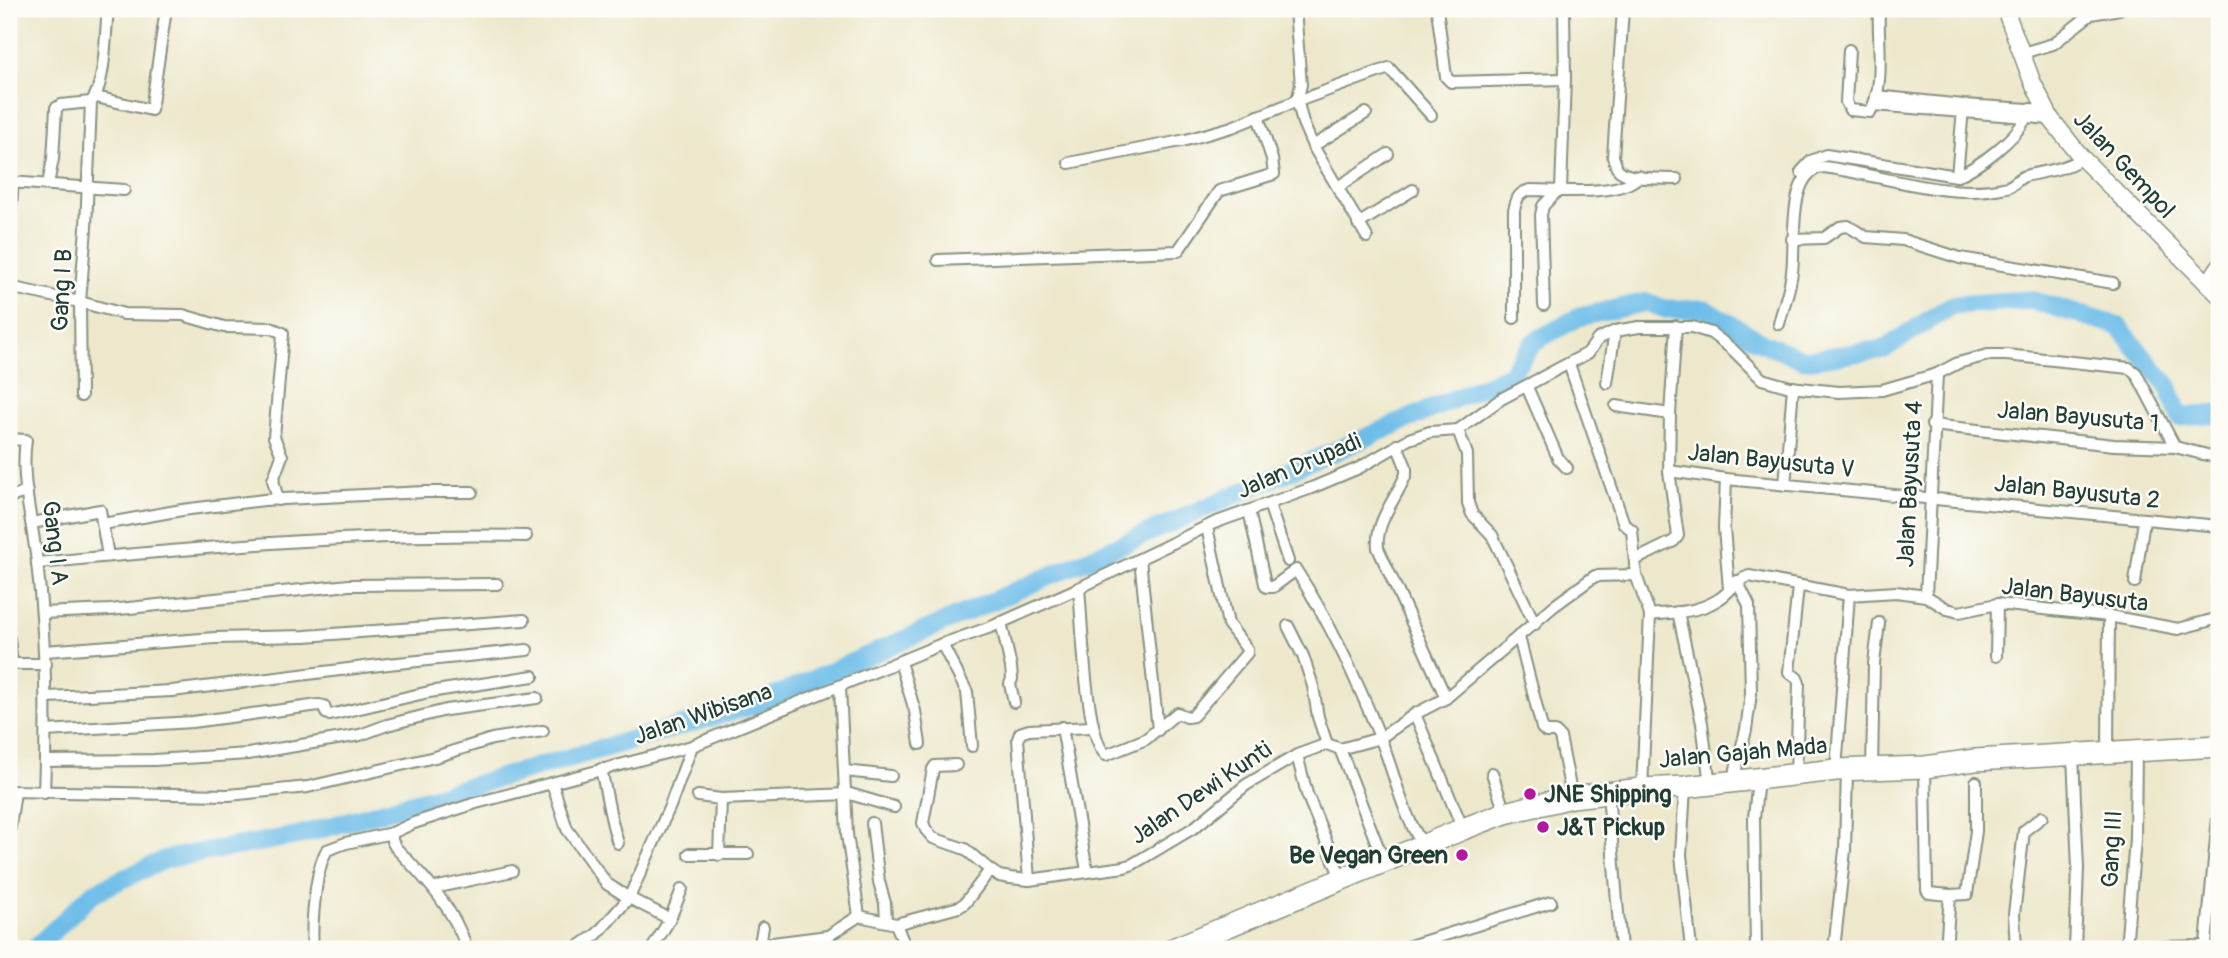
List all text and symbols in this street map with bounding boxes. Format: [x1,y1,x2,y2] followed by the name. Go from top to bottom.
[2067,105,2181,225] street label: Jalan Gempol
[45,248,79,332] street label: Gang I B
[1996,395,2160,439] street label: Jalan Bayusuta 1
[1891,400,1929,568] street label: Jalan Bayusuta 4
[1233,427,1365,505] street label: Jalan Drupadi
[1686,438,1856,484] street label: Jalan Bayusuta V
[1993,469,2161,515] street label: Jalan Bayusuta 2
[35,499,75,587] street label: Gang I A
[2000,572,2150,618] street label: Jalan Bayusuta
[630,677,776,751] street label: Jalan Wibisana
[1657,731,1829,775] street label: Jalan Gajah Mada
[1125,735,1277,851] street label: Jalan Dewi Kunti
[1544,780,1672,809] place label: JNE Shipping
[1522,786,1538,802] marker: JNE Shipping
[2095,810,2129,888] street label: Gang III
[1557,813,1665,842] place label: J&T Pickup
[1535,819,1551,835] marker: J&T Pickup
[1289,841,1448,870] place label: Be Vegan Green
[1454,847,1470,863] marker: Be Vegan Green

